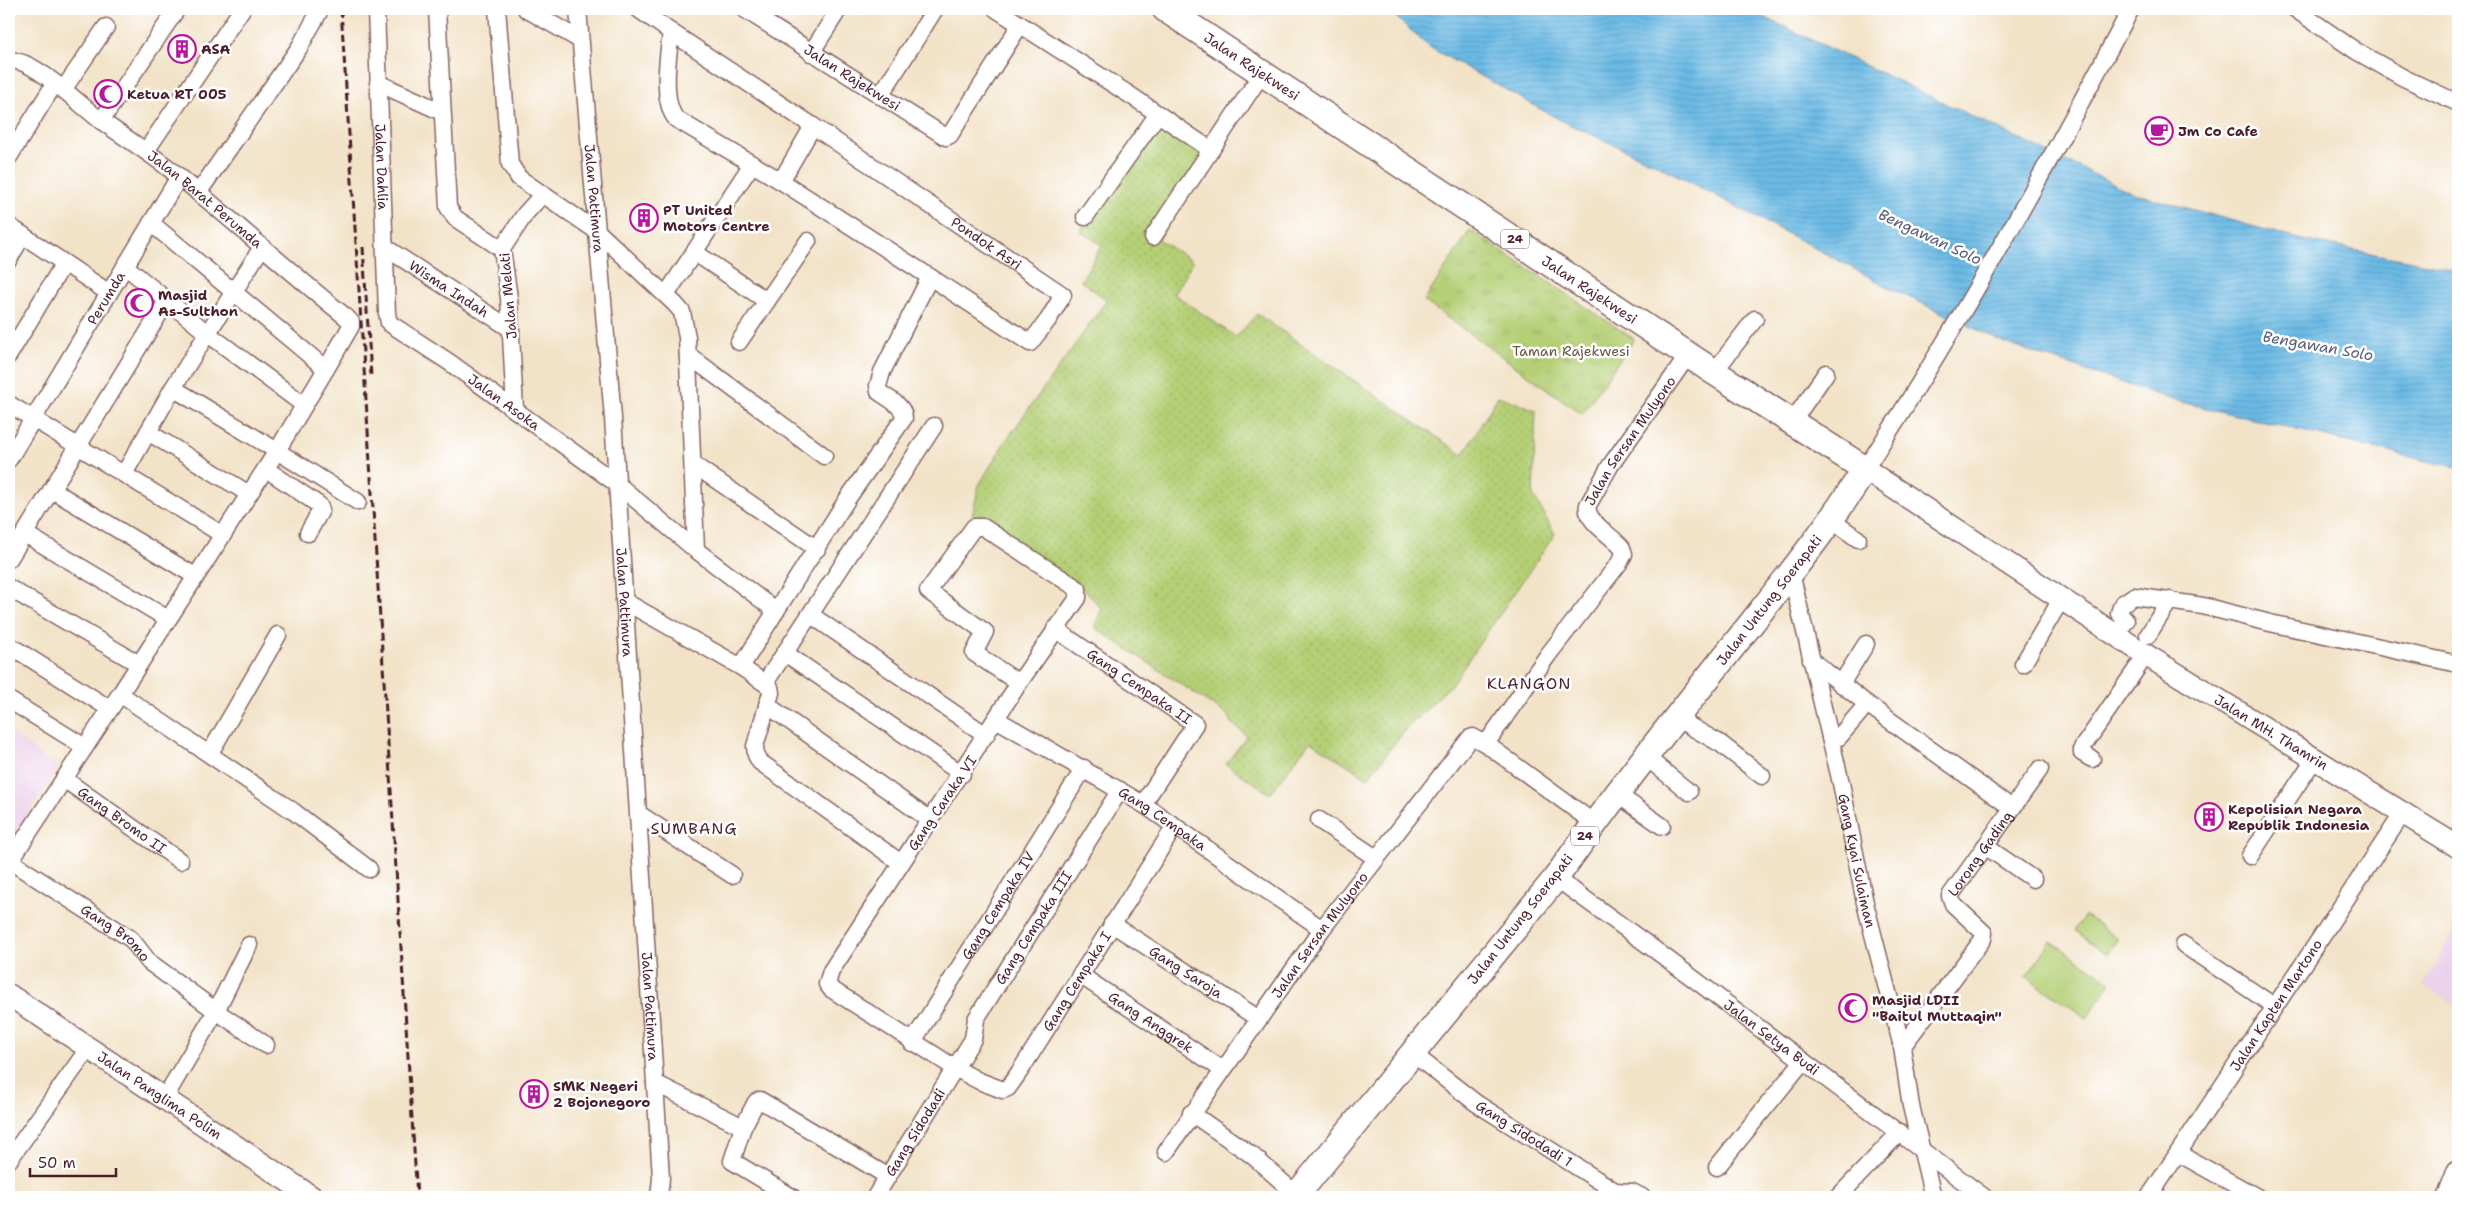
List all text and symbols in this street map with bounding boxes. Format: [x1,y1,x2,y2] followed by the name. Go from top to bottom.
[1201,28,1303,104] street label: Jalan Rajekwesi
[167,34,197,64] building icon: ASA
[201,40,231,58] place label: ASA
[800,40,904,115] street label: Jalan Rajekwesi
[93,79,123,109] mosque icon: Ketua RT 005
[127,85,227,103] place label: Ketua RT 005
[2144,116,2174,146] cafe icon: Jm Co Cafe
[2178,122,2258,140] place label: Jm Co Cafe
[371,124,392,210] street label: Jalan Dahlia
[581,143,608,254] street label: Jalan Pattimura
[144,146,266,252] street label: Jalan Barat Perumda
[663,201,770,235] place label: PT United Motors Centre
[629,203,659,233] building icon: PT United Motors Centre
[1875,204,1985,270] water label: Bengawan Solo
[948,213,1025,273] street label: Pondok Asri
[1501,230,1529,248] road number: 24
[495,252,521,340] street label: Jalan Melati
[1538,252,1641,328] street label: Jalan Rajekwesi
[406,256,492,321] street label: Wisma Indah
[83,268,129,328] street label: Perumda
[158,286,238,320] place label: Masjid As-Sulthon
[124,288,154,318] mosque icon: Masjid As-Sulthon
[2261,326,2375,366] water label: Bengawan Solo
[1512,342,1630,360] park label: Taman Rajekwesi
[464,370,544,434] street label: Jalan Asoka
[1581,373,1680,509] street label: Jalan Sersan Mulyono
[1712,531,1826,669] street label: Jalan Untung Soerapati
[612,547,637,657] street label: Jalan Pattimura
[1084,644,1195,728] street label: Gang Cempaka II
[1487,673,1571,694] district label: KLANGON
[2211,690,2332,774] street label: Jalan MH. Thamrin
[904,752,981,854] street label: Gang Caraka VI
[74,782,170,858] street label: Gang Bromo II
[1115,783,1210,855] street label: Gang Cempaka
[1834,792,1880,930] street label: Gang Kyai Sulaiman
[2228,800,2370,834] place label: Kepolisian Negara Republik Indonesia
[2194,802,2224,832] building icon: Kepolisian Negara Republik Indonesia
[1944,807,2016,900] street label: Lorong Gading
[650,818,738,839] district label: SUMBANG
[1571,826,1599,846] road number: 24
[957,848,1039,963] street label: Gang Cempaka IV
[1463,850,1577,988] street label: Jalan Untung Soerapati
[992,867,1076,987] street label: Gang Cempaka III
[1268,868,1372,1001] street label: Jalan Sersan Mulyono
[77,900,154,965] street label: Gang Bromo
[1039,929,1113,1035] street label: Gang Cempaka I
[2226,936,2326,1075] street label: Jalan Kapten Martono
[1146,941,1226,1002] street label: Gang Saroja
[638,951,663,1062] street label: Jalan Pattimura
[1105,987,1197,1057] street label: Gang Anggrek
[1872,991,2002,1025] place label: Masjid LDII "Baitul Muttaqin"
[1838,993,1868,1023] mosque icon: Masjid LDII "Baitul Muttaqin"
[1720,996,1823,1079] street label: Jalan Setya Budi
[94,1047,225,1143] street label: Jalan Panglima Polim
[553,1077,650,1111] place label: SMK Negeri 2 Bojonegoro
[519,1079,549,1109] building icon: SMK Negeri 2 Bojonegoro
[881,1085,949,1180] street label: Gang Sidodadi
[1472,1096,1576,1171] street label: Gang Sidodadi 1
[30,1146,116,1178] scale bar
[38,1153,76,1173] text: 50 m

